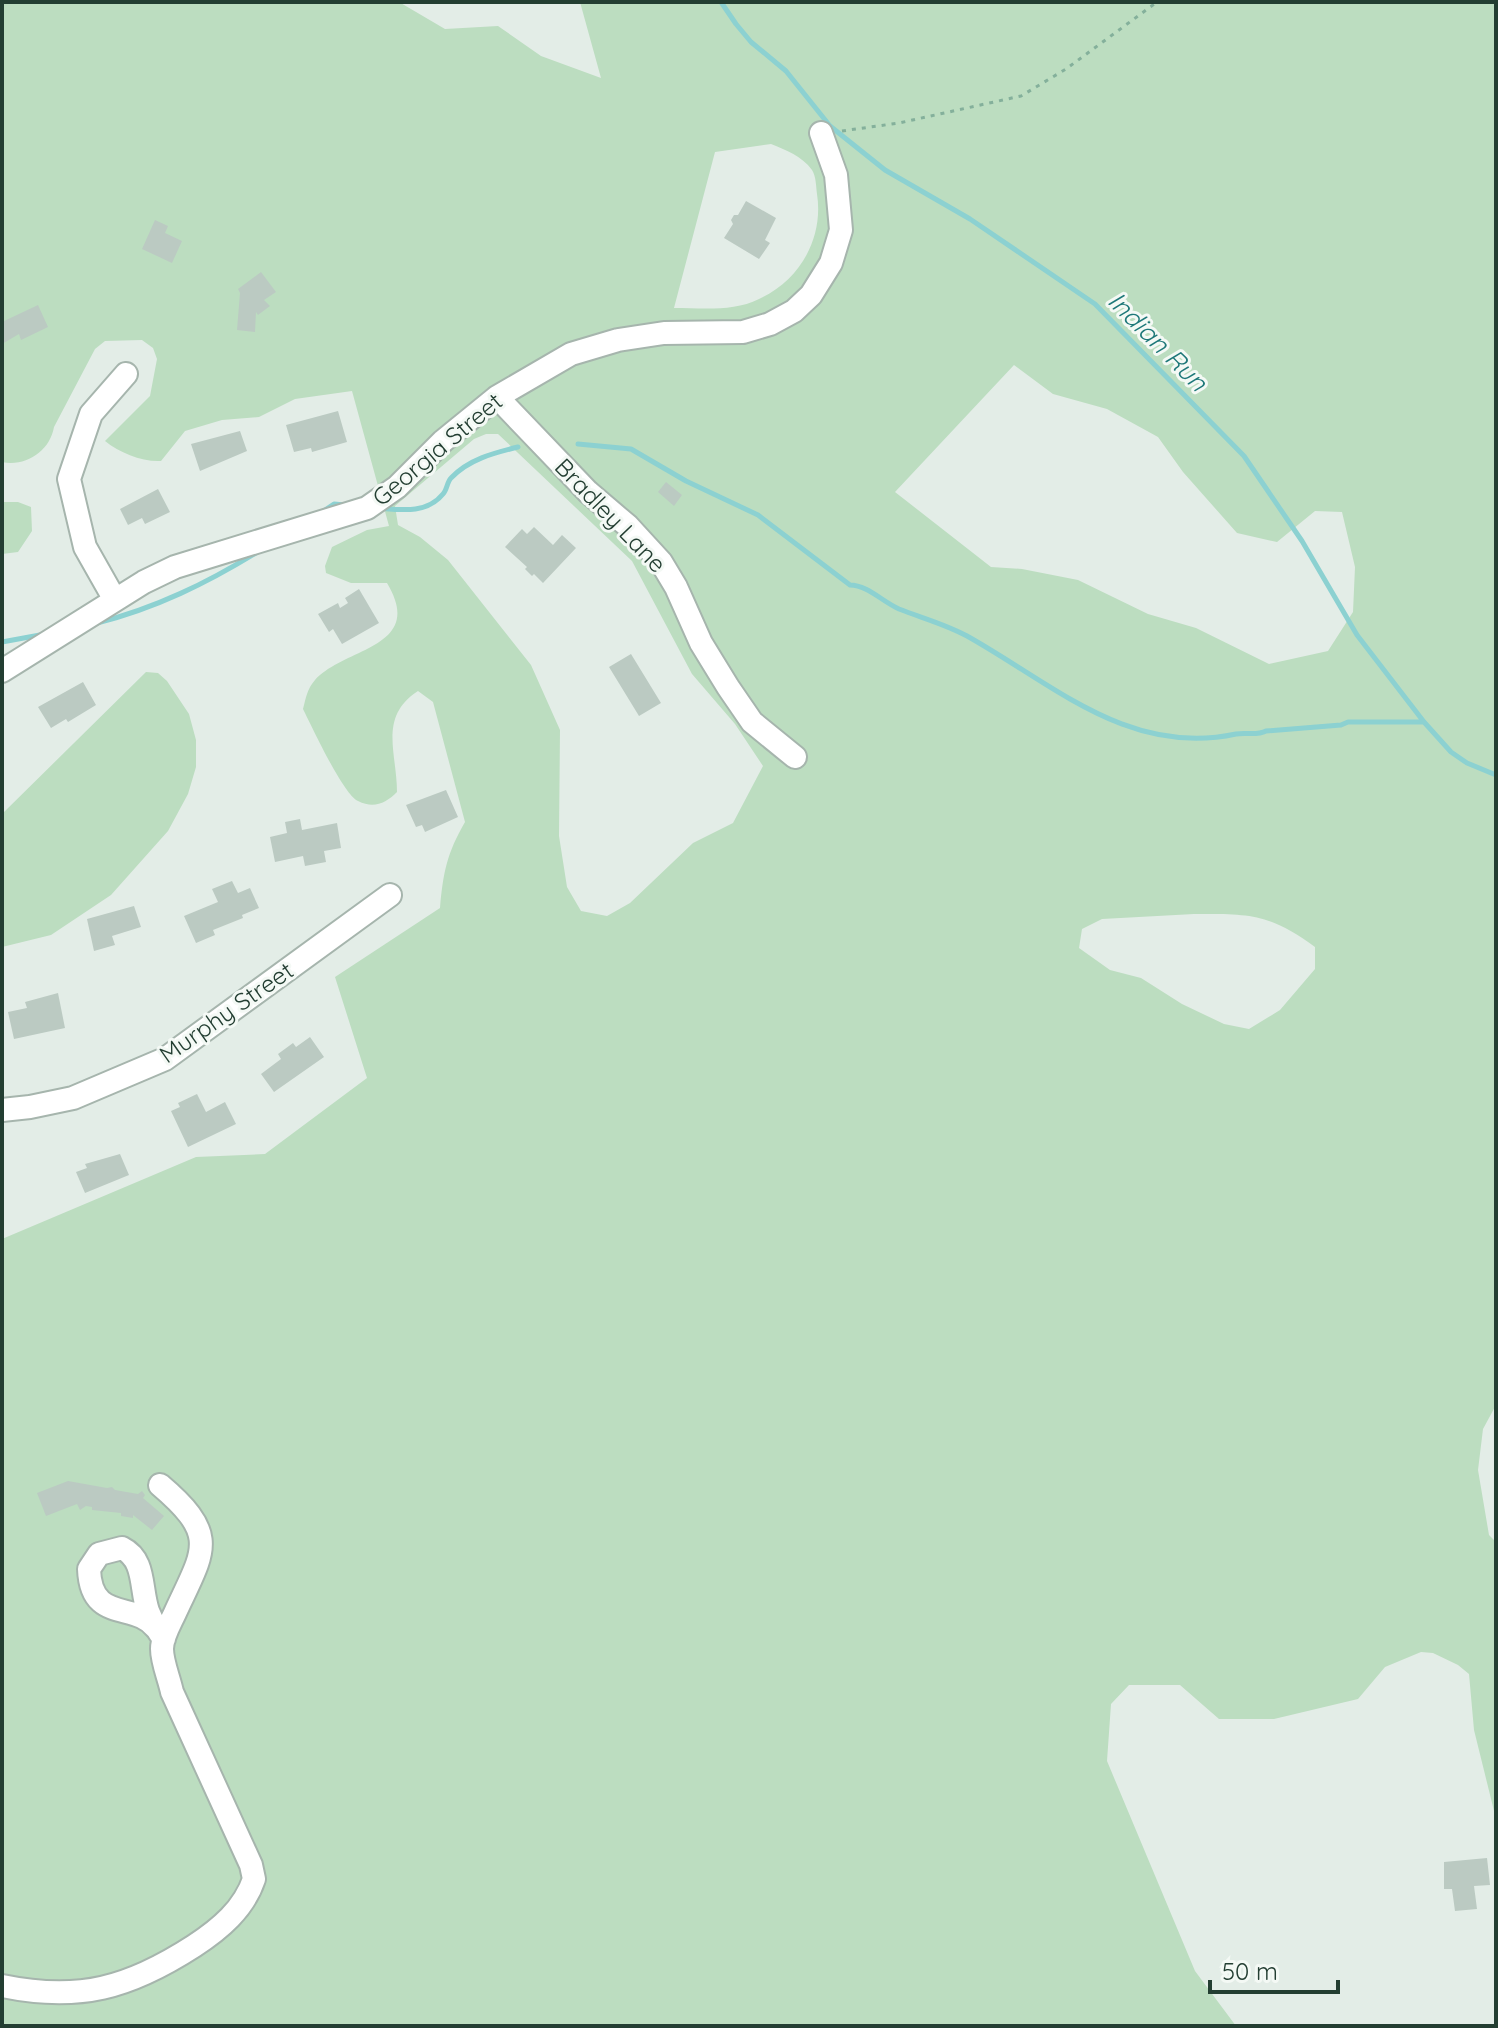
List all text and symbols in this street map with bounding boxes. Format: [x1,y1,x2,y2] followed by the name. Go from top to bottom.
[1101,284,1216,399] water label: Indian Run
[366,386,508,512] street label: Georgia Street
[549,452,673,578] street label: Bradley Lane
[153,955,299,1069] street label: Murphy Street
[1210,1944,1338,1994] scale bar
[1222,1956,1278,1986] text: 50 m

